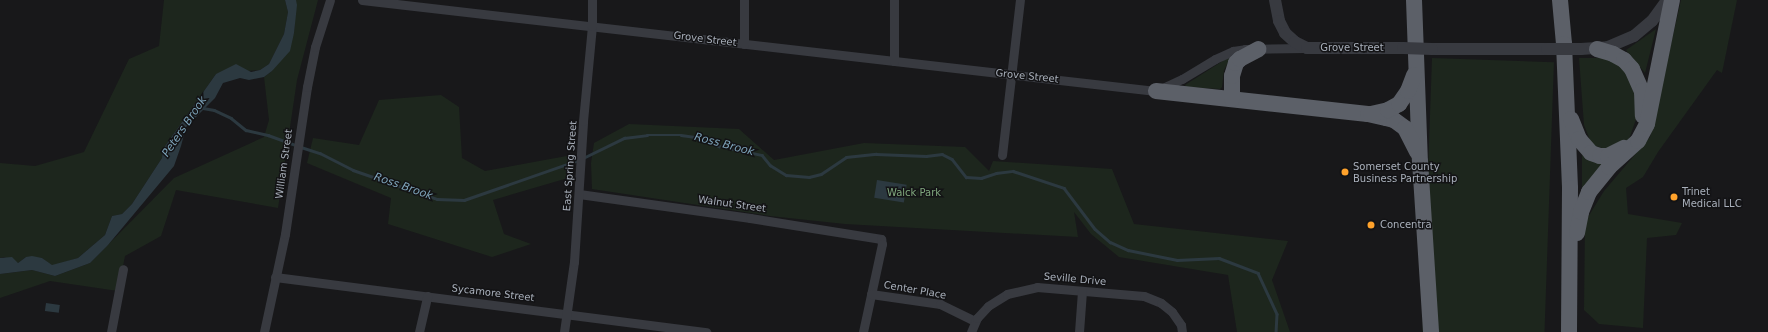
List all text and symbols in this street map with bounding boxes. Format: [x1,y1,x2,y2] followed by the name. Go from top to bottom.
[673,29,737,49] street label: Grove Street
[1320,42,1384,54] street label: Grove Street
[995,67,1059,85] street label: Grove Street
[160,94,210,160] water label: Peters Brook
[561,120,579,212] street label: East Spring Street
[273,128,295,200] street label: William Street
[693,131,755,159] water label: Ross Brook
[1353,160,1457,184] place label: Somerset County Business Partnership
[1340,167,1350,177] marker: Somerset County Business Partnership
[372,171,434,203] water label: Ross Brook
[1682,185,1742,208] place label: Trinet Medical LLC
[887,187,941,199] park label: Walck Park
[1669,192,1679,202] marker: Trinet Medical LLC
[697,193,767,215] street label: Walnut Street
[1365,219,1377,231] marker: Concentra
[1380,219,1432,231] place label: Concentra
[1043,270,1107,288] street label: Seville Drive
[883,279,947,301] street label: Center Place
[451,282,535,304] street label: Sycamore Street

